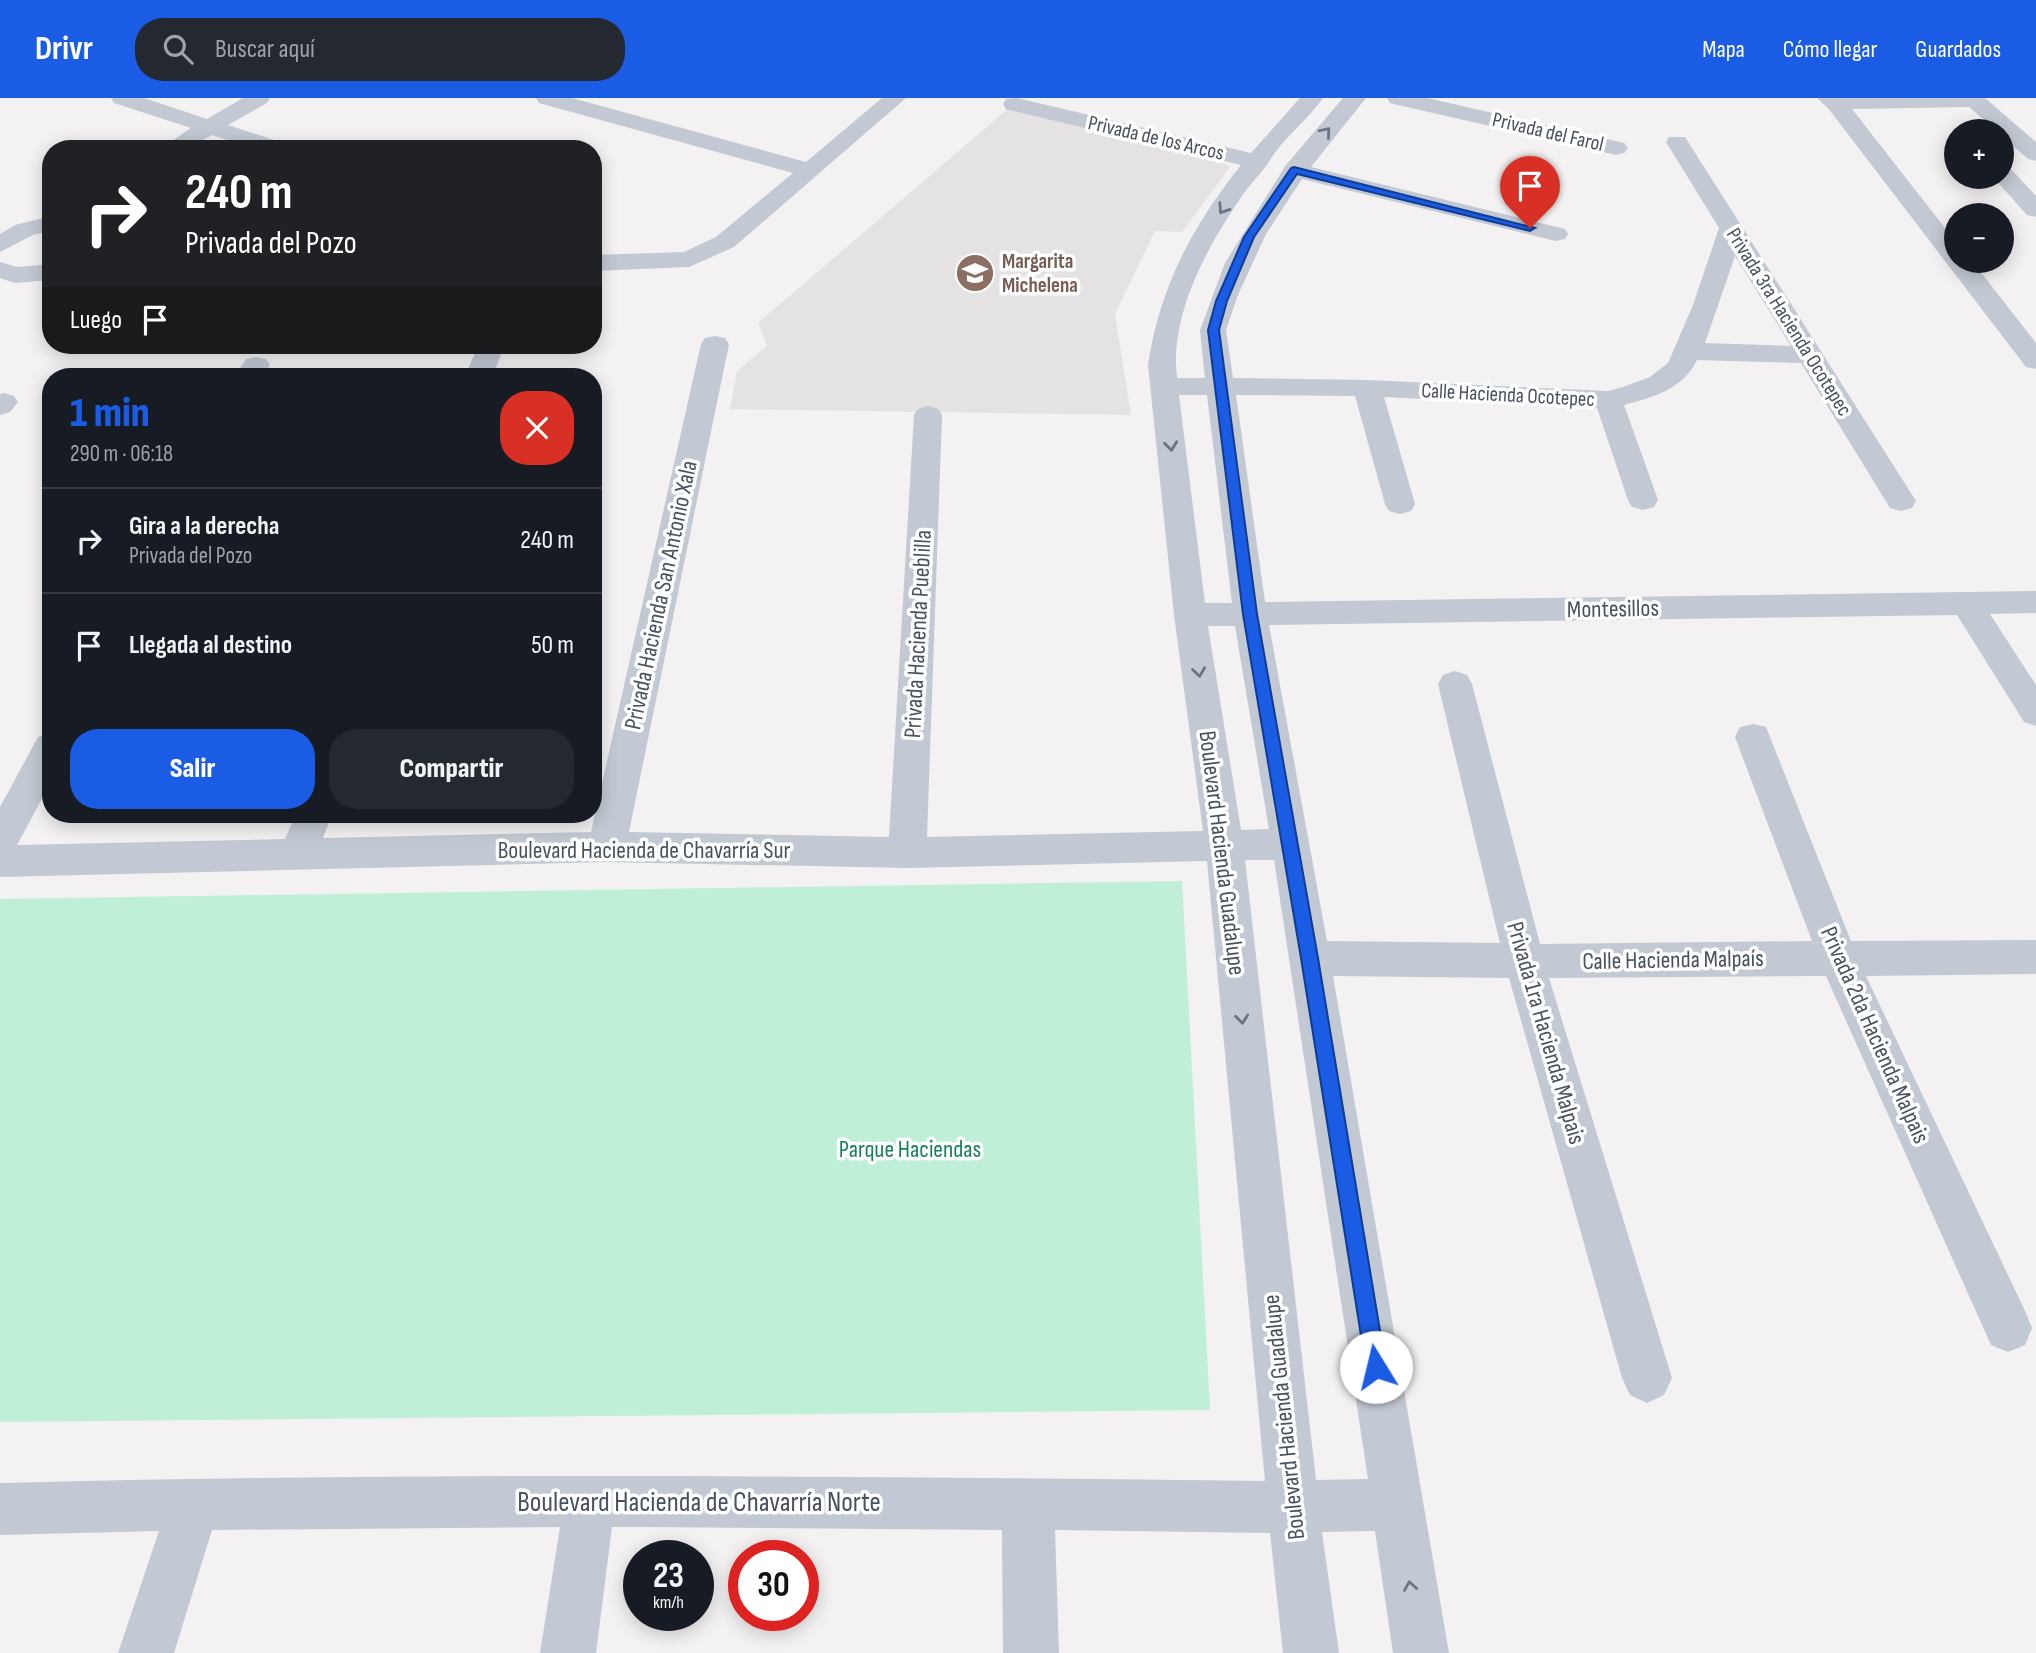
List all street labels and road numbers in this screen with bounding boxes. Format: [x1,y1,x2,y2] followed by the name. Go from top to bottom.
[1490,107,1606,157] street label: Privada del Farol
[1086,110,1226,166] street label: Privada de los Arcos
[1721,223,1857,421] street label: Privada 3ra Hacienda Ocotepec
[1421,378,1595,412] street label: Calle Hacienda Ocotepec
[618,458,704,732] street label: Privada Hacienda San Antonio Xala
[898,529,938,739] street label: Privada Hacienda Pueblilla
[1567,594,1659,624] street label: Montesillos
[1193,729,1251,977] street label: Boulevard Hacienda Guadalupe
[498,836,790,865] street label: Boulevard Hacienda de Chavarría Sur
[1500,918,1592,1148] street label: Privada 1ra Hacienda Malpais
[1814,922,1936,1148] street label: Privada 2da Hacienda Malpais
[1582,944,1764,976] street label: Calle Hacienda Malpaís
[1257,1293,1311,1541] street label: Boulevard Hacienda Guadalupe
[517,1486,881,1519] street label: Boulevard Hacienda de Chavarría Norte

